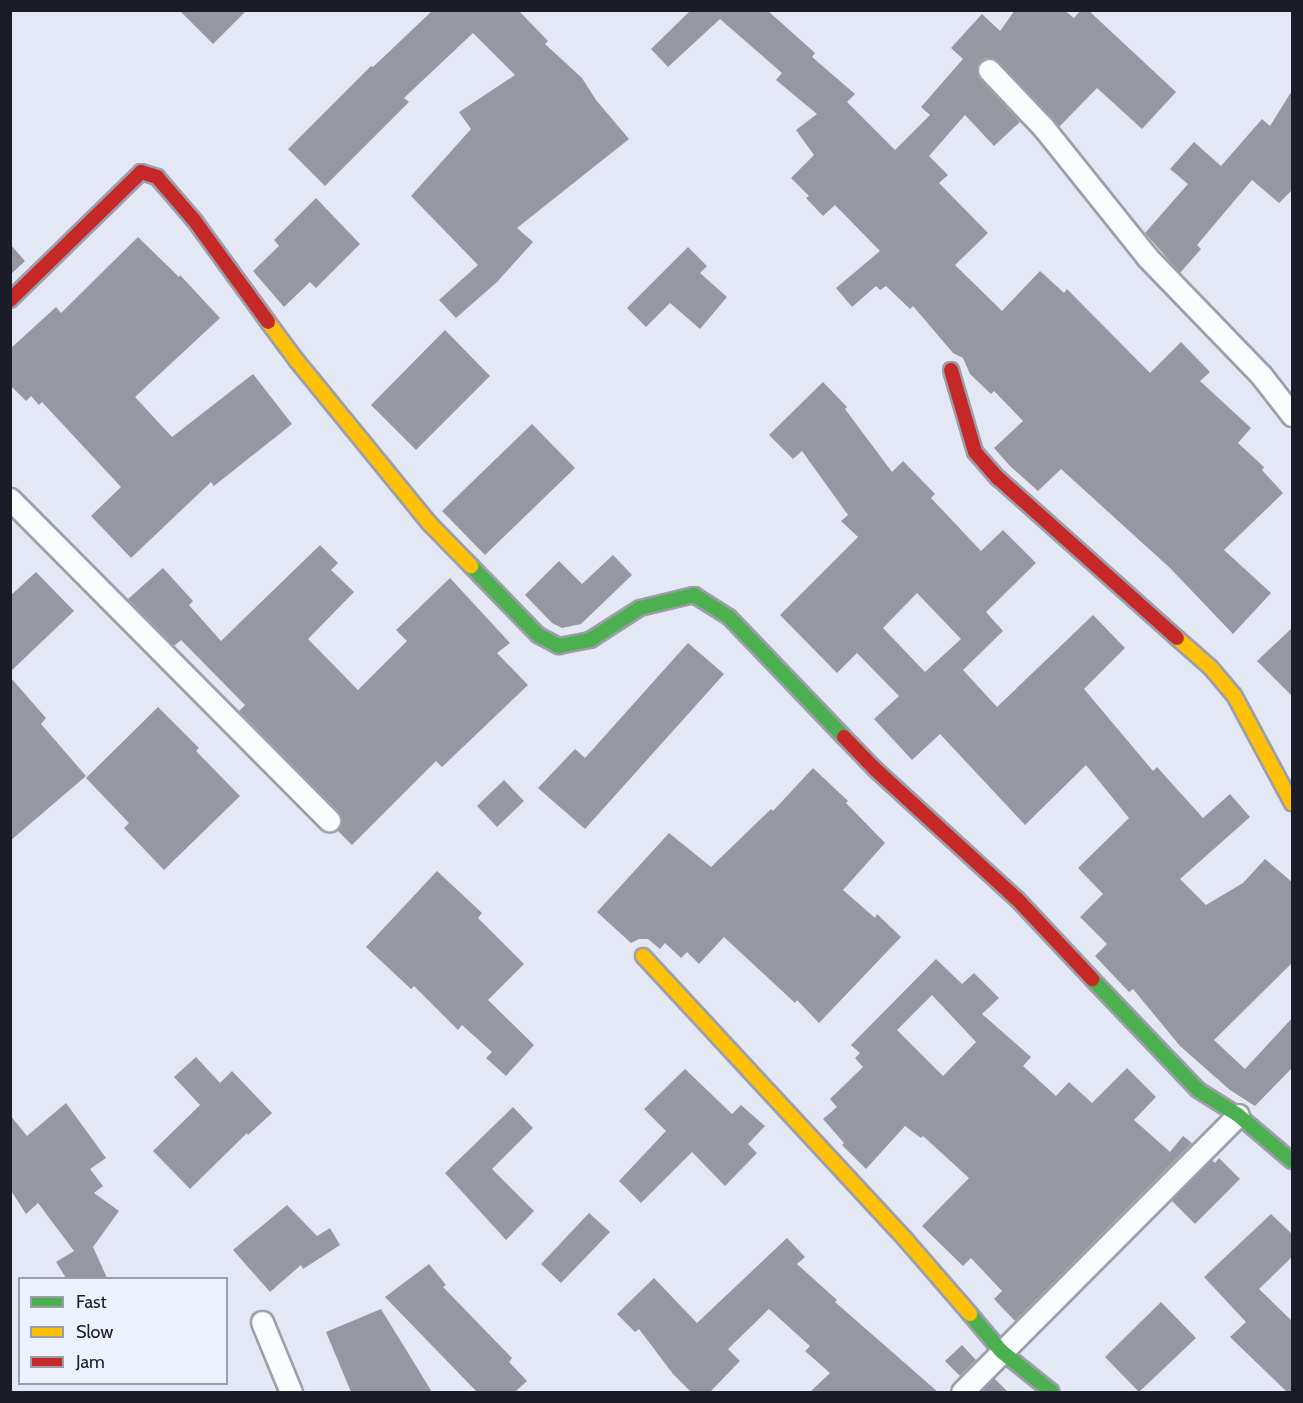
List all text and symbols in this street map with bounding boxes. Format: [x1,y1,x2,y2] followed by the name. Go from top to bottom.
[18,1277,228,1385] legend
[76,1291,107,1313] text: Fast
[76,1321,113,1343] text: Slow
[76,1351,105,1373] text: Jam

